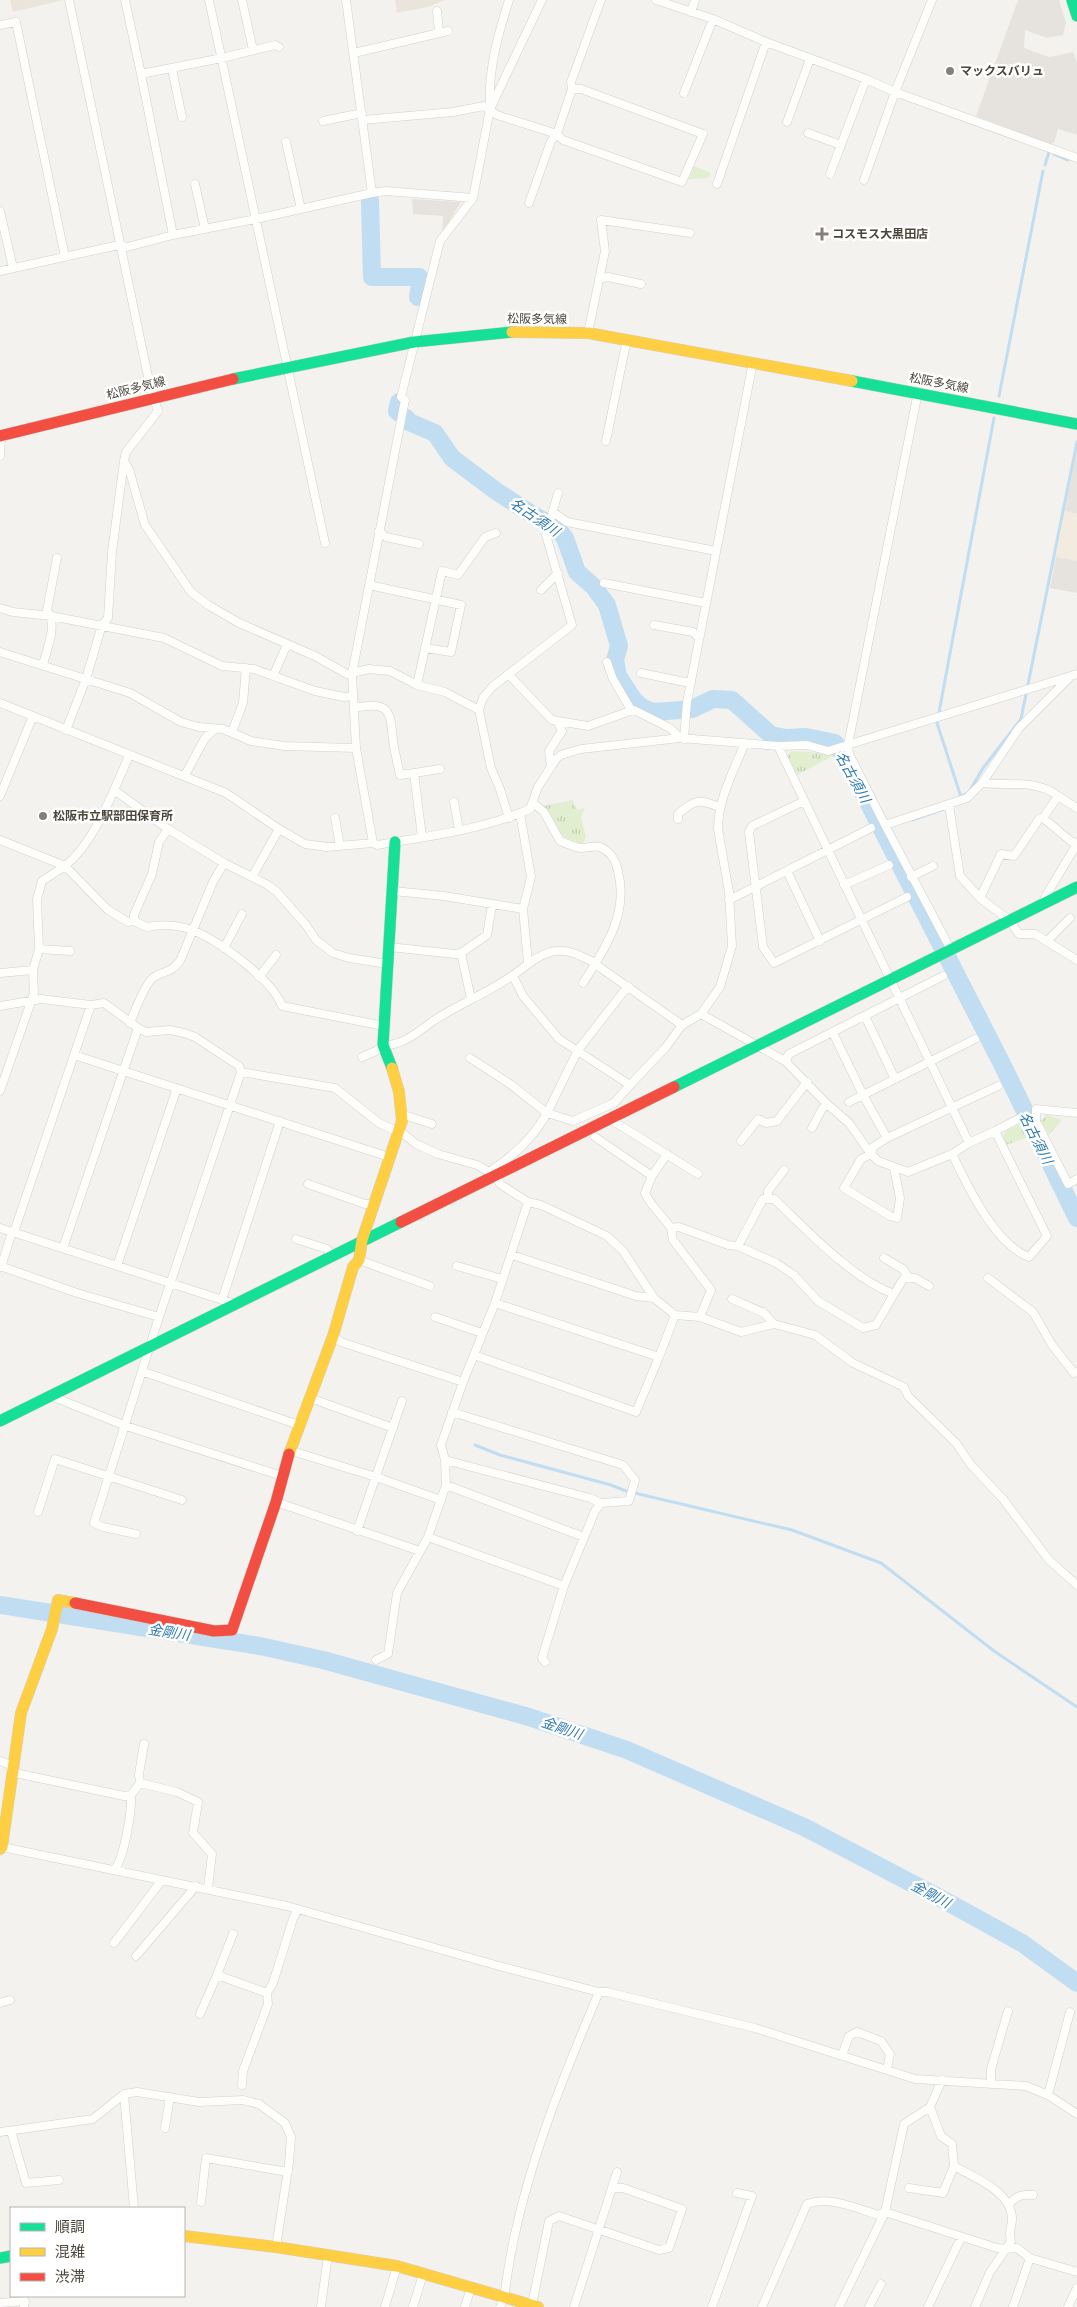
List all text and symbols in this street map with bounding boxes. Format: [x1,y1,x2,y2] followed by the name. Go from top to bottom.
[960,64,1044,78] place label: マックスバリュ
[944,65,956,77] marker: マックスバリュ
[832,227,928,241] place label: コスモス大黒田店
[816,228,828,240] marker: コスモス大黒田店
[507,311,567,327] street label: 松阪多気線
[908,370,970,396] street label: 松阪多気線
[105,374,167,402] street label: 松阪多気線
[507,495,564,540] water label: 名古須川
[832,749,875,807] water label: 名古須川
[53,809,173,823] place label: 松阪市立駅部田保育所
[37,810,49,822] marker: 松阪市立駅部田保育所
[1016,1109,1057,1168] water label: 名古須川
[147,1621,193,1643] water label: 金剛川
[540,1714,586,1743] water label: 金剛川
[909,1877,955,1912] water label: 金剛川
[10,2207,185,2297] legend
[55,2218,85,2235] text: 順調
[55,2243,85,2260] text: 混雑
[55,2268,85,2285] text: 渋滞

